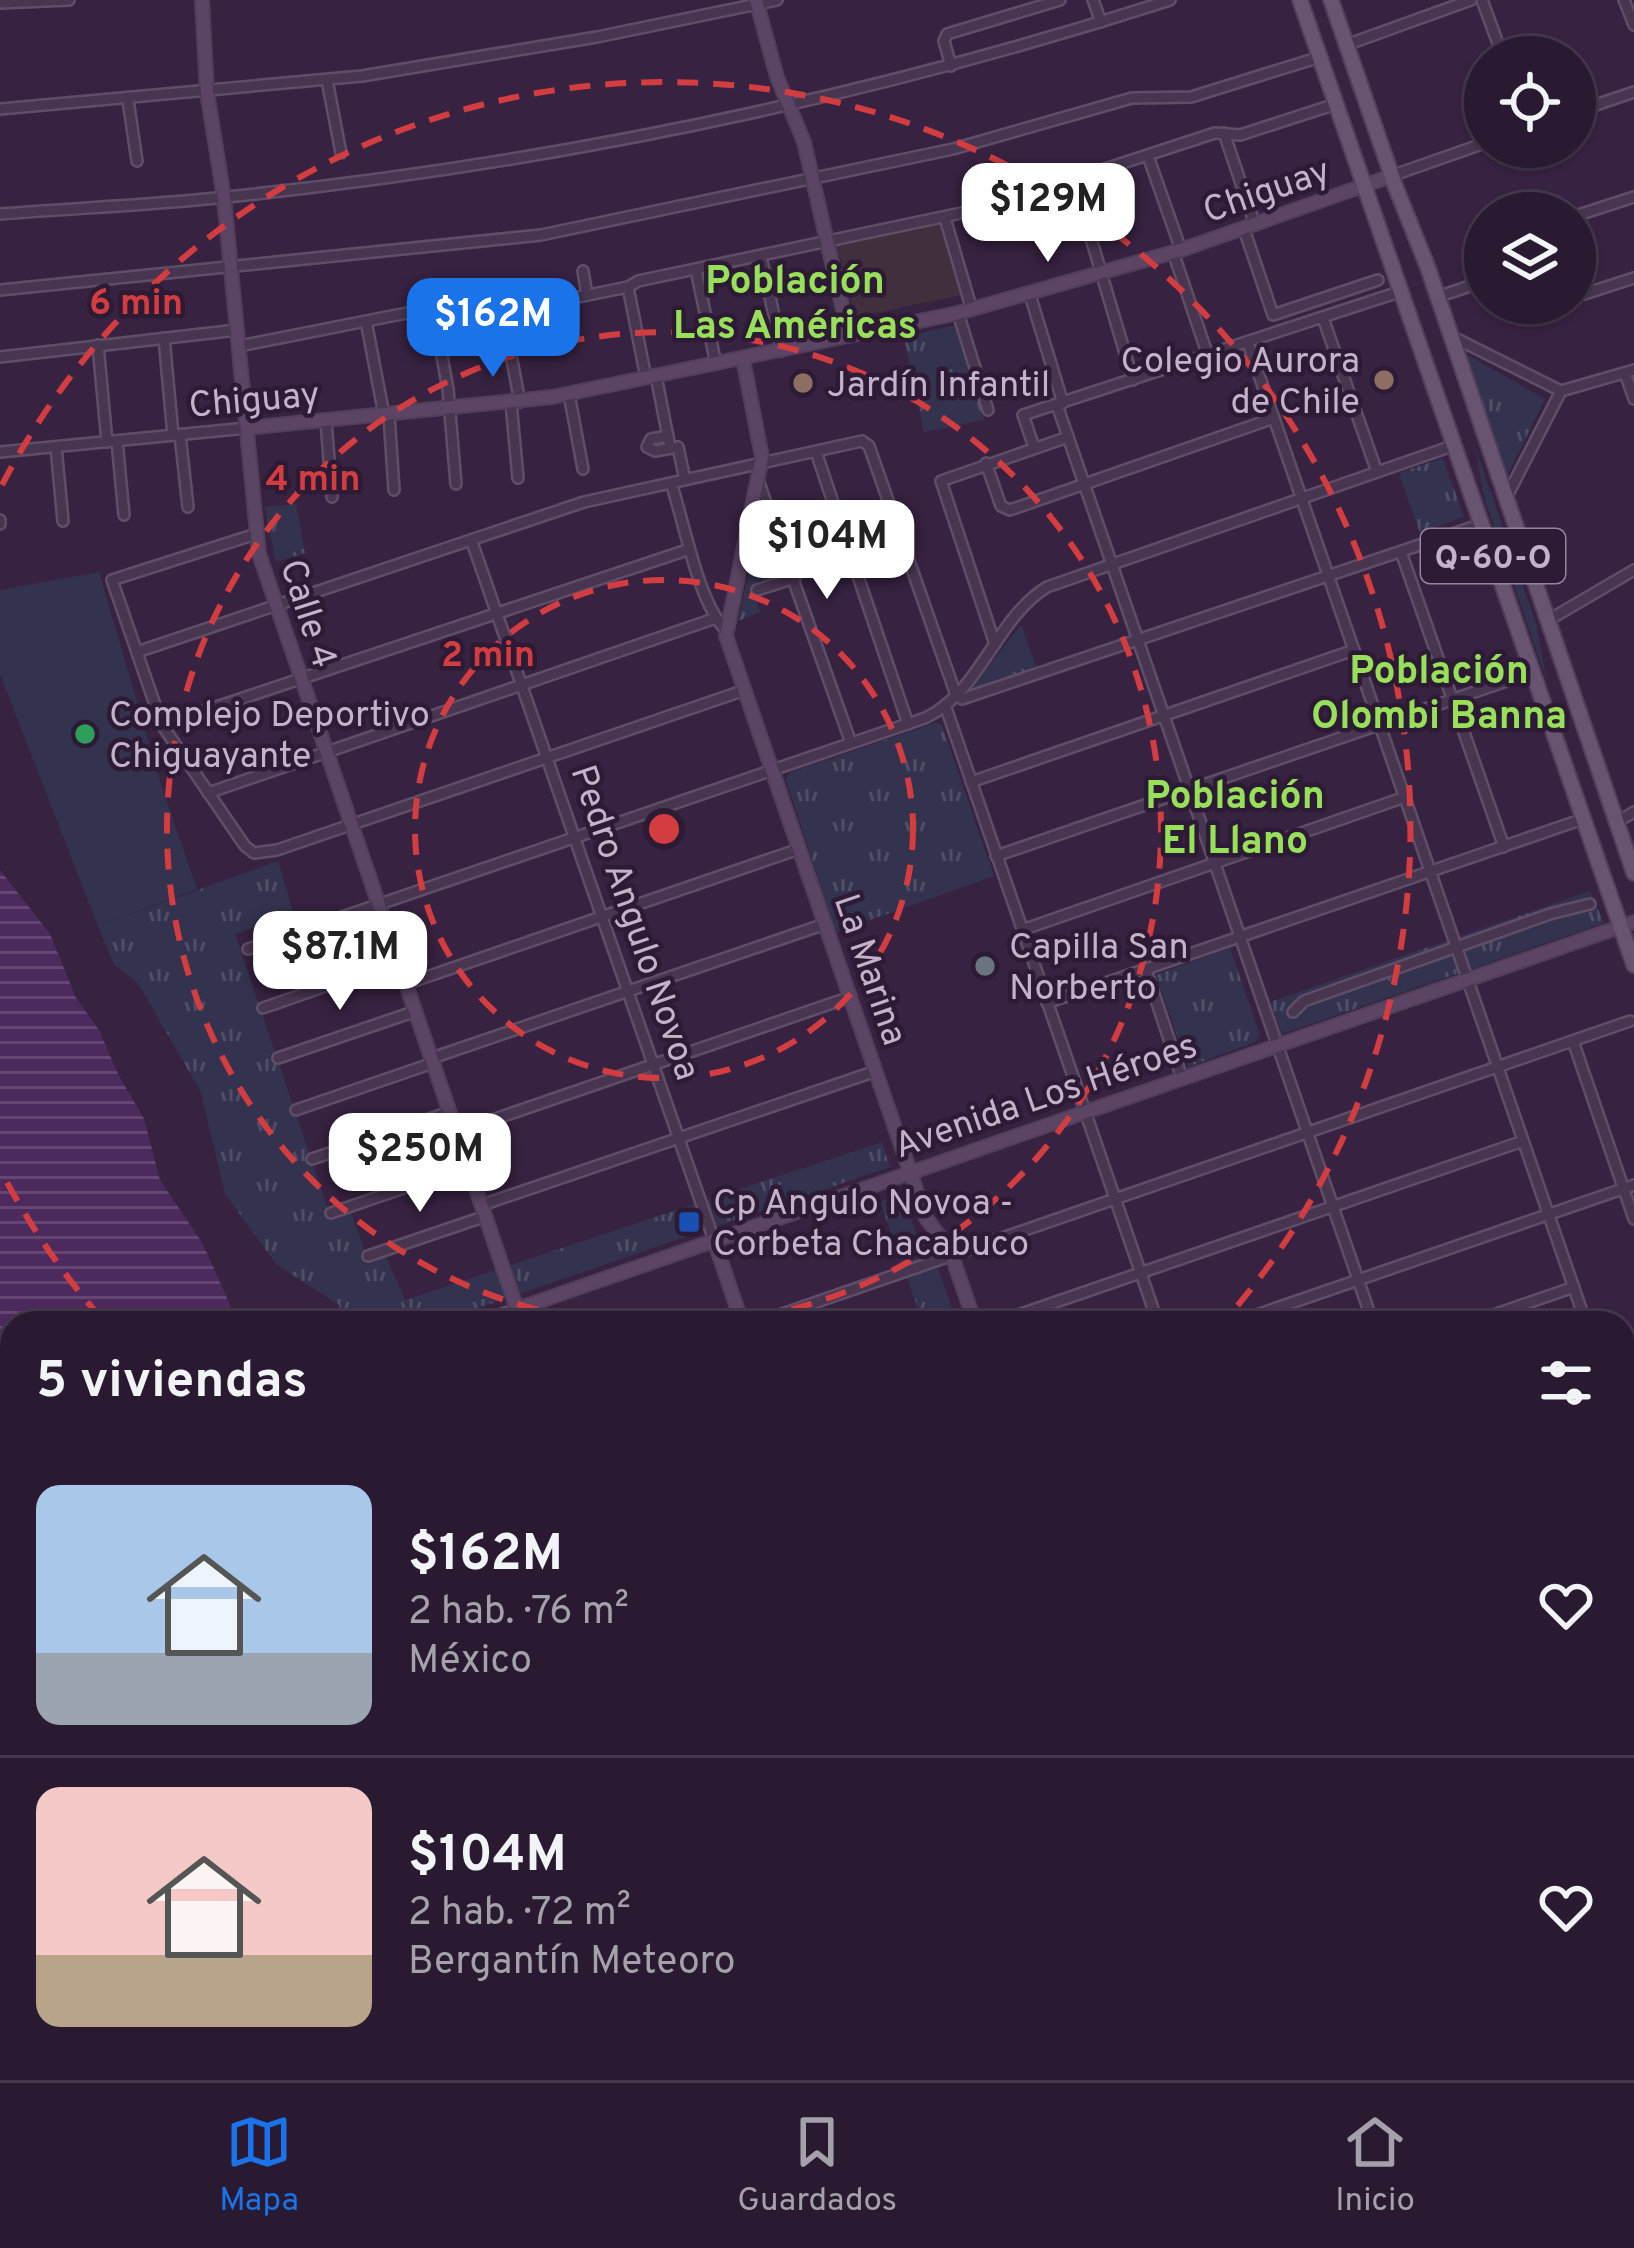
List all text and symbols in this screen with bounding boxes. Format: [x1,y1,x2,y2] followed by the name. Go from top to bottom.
[1464,36,1596,324] map controls
[1464,36,1596,168] button: locate
[1198,150,1337,236] street label: Chiguay
[964,163,1132,265] pin: $129M
[989,177,1107,226] text: $129M
[1464,192,1596,324] button: layers
[673,259,917,353] district label: Población Las Américas
[409,278,577,380] pin: $162M
[89,282,183,328] text: 6 min
[434,292,552,341] text: $162M
[1120,340,1360,427] place label: Colegio Aurora de Chile
[827,364,1050,410] place label: Jardín Infantil
[1371,367,1397,393] marker: Colegio Aurora de Chile
[790,370,816,396] marker: Jardín Infantil
[187,373,322,431] street label: Chiguay
[265,458,361,504] text: 4 min
[743,500,911,602] pin: $104M
[766,514,888,563] text: $104M
[1421,529,1565,583] road number: Q-60-O
[267,554,345,674] street label: Calle 4
[441,634,535,680] text: 2 min
[1311,649,1567,743] district label: Población Olombi Banna
[109,694,430,781] place label: Complejo Deportivo Chiguayante
[72,721,98,747] marker: Complejo Deportivo Chiguayante
[558,760,709,1087] street label: Pedro Angulo Novoa
[1145,774,1325,868] district label: Población El Llano
[643,808,685,850] centre of rings
[821,889,916,1052] street label: La Marina
[242,911,438,1013] pin: $87.1M
[280,925,400,974] text: $87.1M
[1009,926,1189,1013] place label: Capilla San Norberto
[972,953,998,979] marker: Capilla San Norberto
[889,1024,1204,1171] street label: Avenida Los Héroes
[336,1113,504,1215] pin: $250M
[356,1127,484,1176] text: $250M
[713,1182,1029,1269] place label: Cp Angulo Novoa - Corbeta Chacabuco
[676,1209,702,1235] marker: Cp Angulo Novoa - Corbeta Chacabuco
[1533,1350,1599,1416] icon: filters
[36,1351,308,1416] text: 5 viviendas
[408,1524,563,1589] text: $162M
[132,1533,276,1677] icon: home
[1533,1572,1599,1638] icon: heart
[408,1589,629,1638] text: 2 hab. · 76 m²
[408,1638,532,1687] text: México
[408,1825,567,1890] text: $104M
[132,1835,276,1979] icon: home
[1533,1874,1599,1940] icon: heart
[408,1890,631,1939] text: 2 hab. · 72 m²
[408,1939,735,1988] text: Bergantín Meteoro
[219,2109,299,2223] tab: Mapa
[737,2109,897,2223] tab: Guardados
[1335,2109,1415,2223] tab: Inicio

